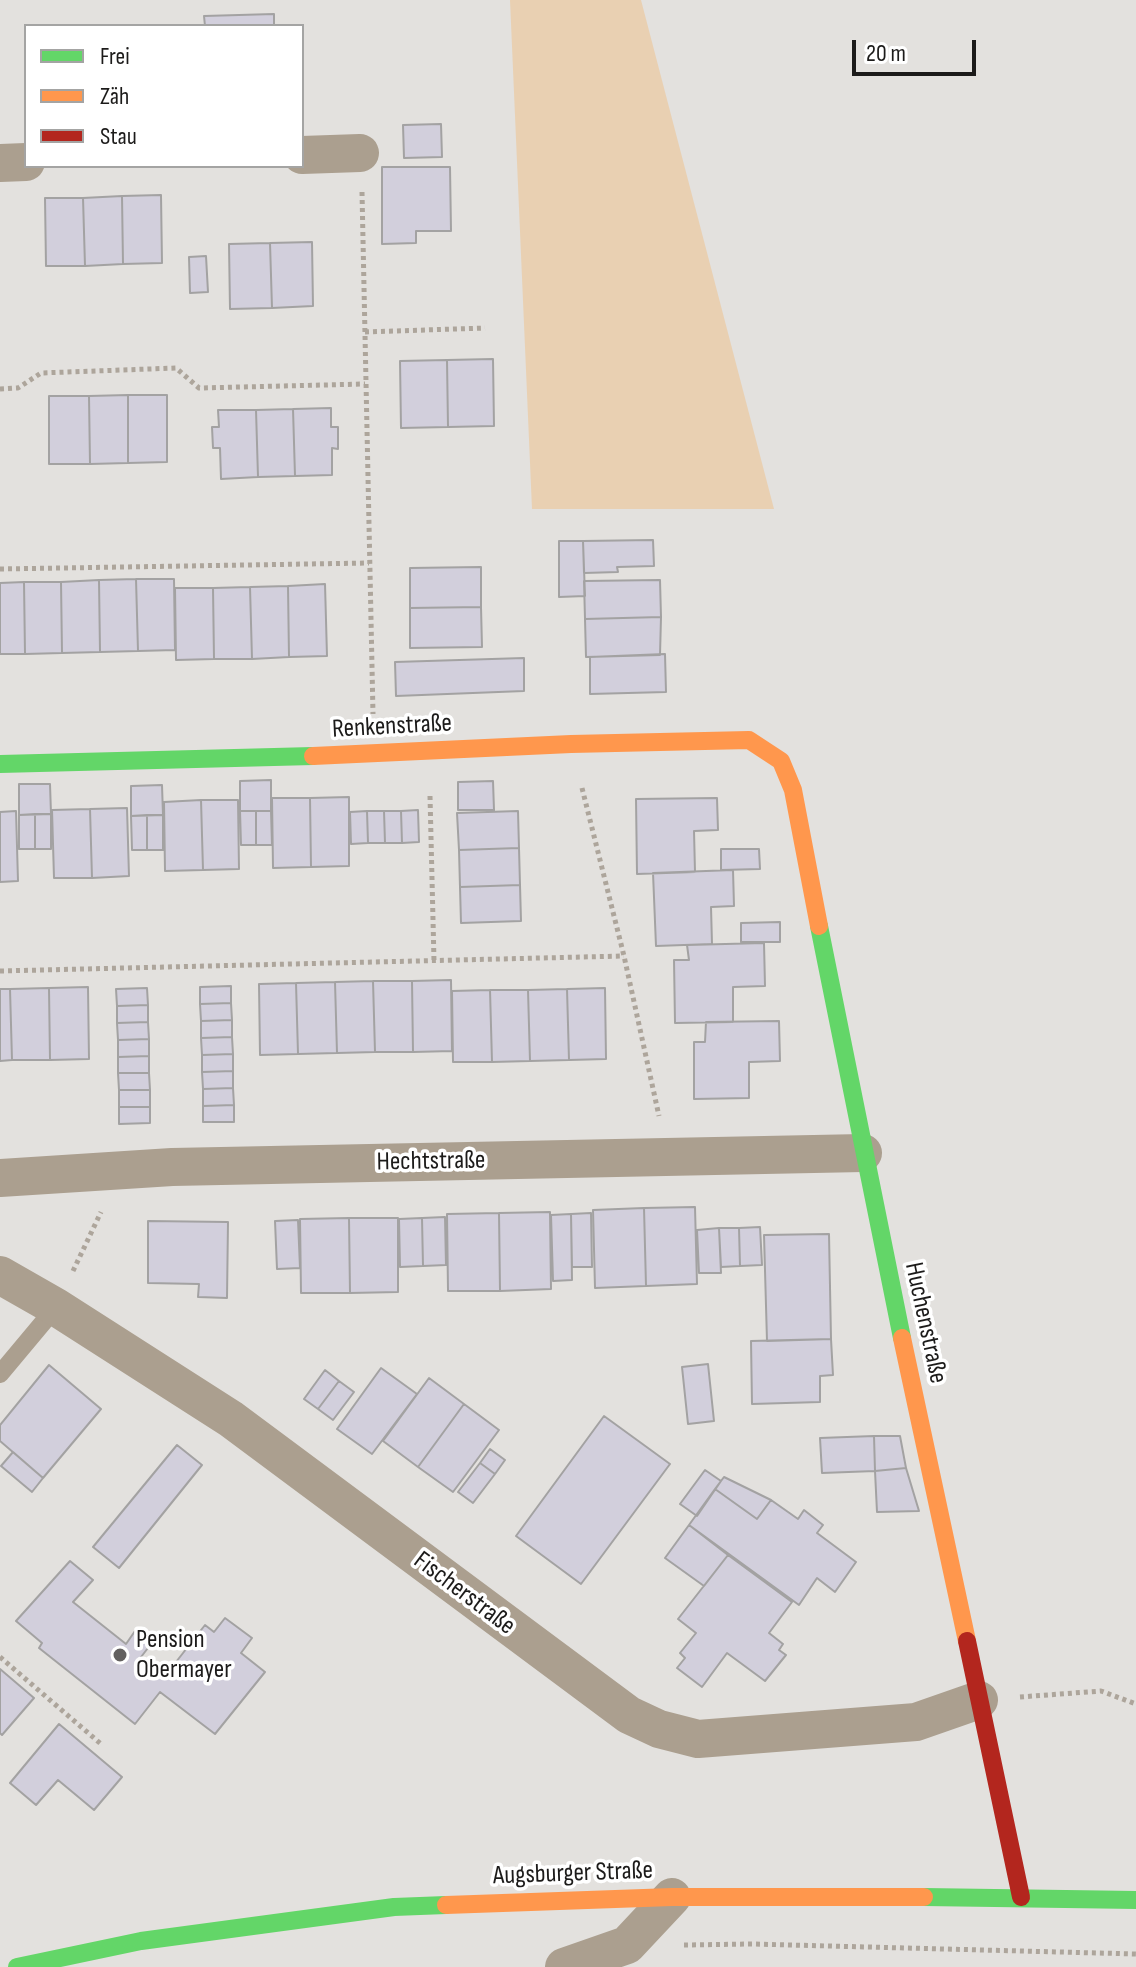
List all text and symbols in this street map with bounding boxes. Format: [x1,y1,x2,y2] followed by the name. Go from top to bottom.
[24,24,304,168] legend
[856,24,980,74] scale bar
[866,39,906,68] text: 20 m
[100,42,130,71] text: Frei
[100,82,129,111] text: Zäh
[100,122,137,151] text: Stau
[331,708,453,746] street label: Renkenstraße
[376,1145,486,1179] street label: Hechtstraße
[897,1260,953,1386] street label: Huchenstraße
[407,1546,521,1642] street label: Fischerstraße
[136,1624,232,1686] place label: Pension Obermayer
[111,1646,129,1664] marker: Pension Obermayer
[493,1856,653,1892] street label: Augsburger Straße

